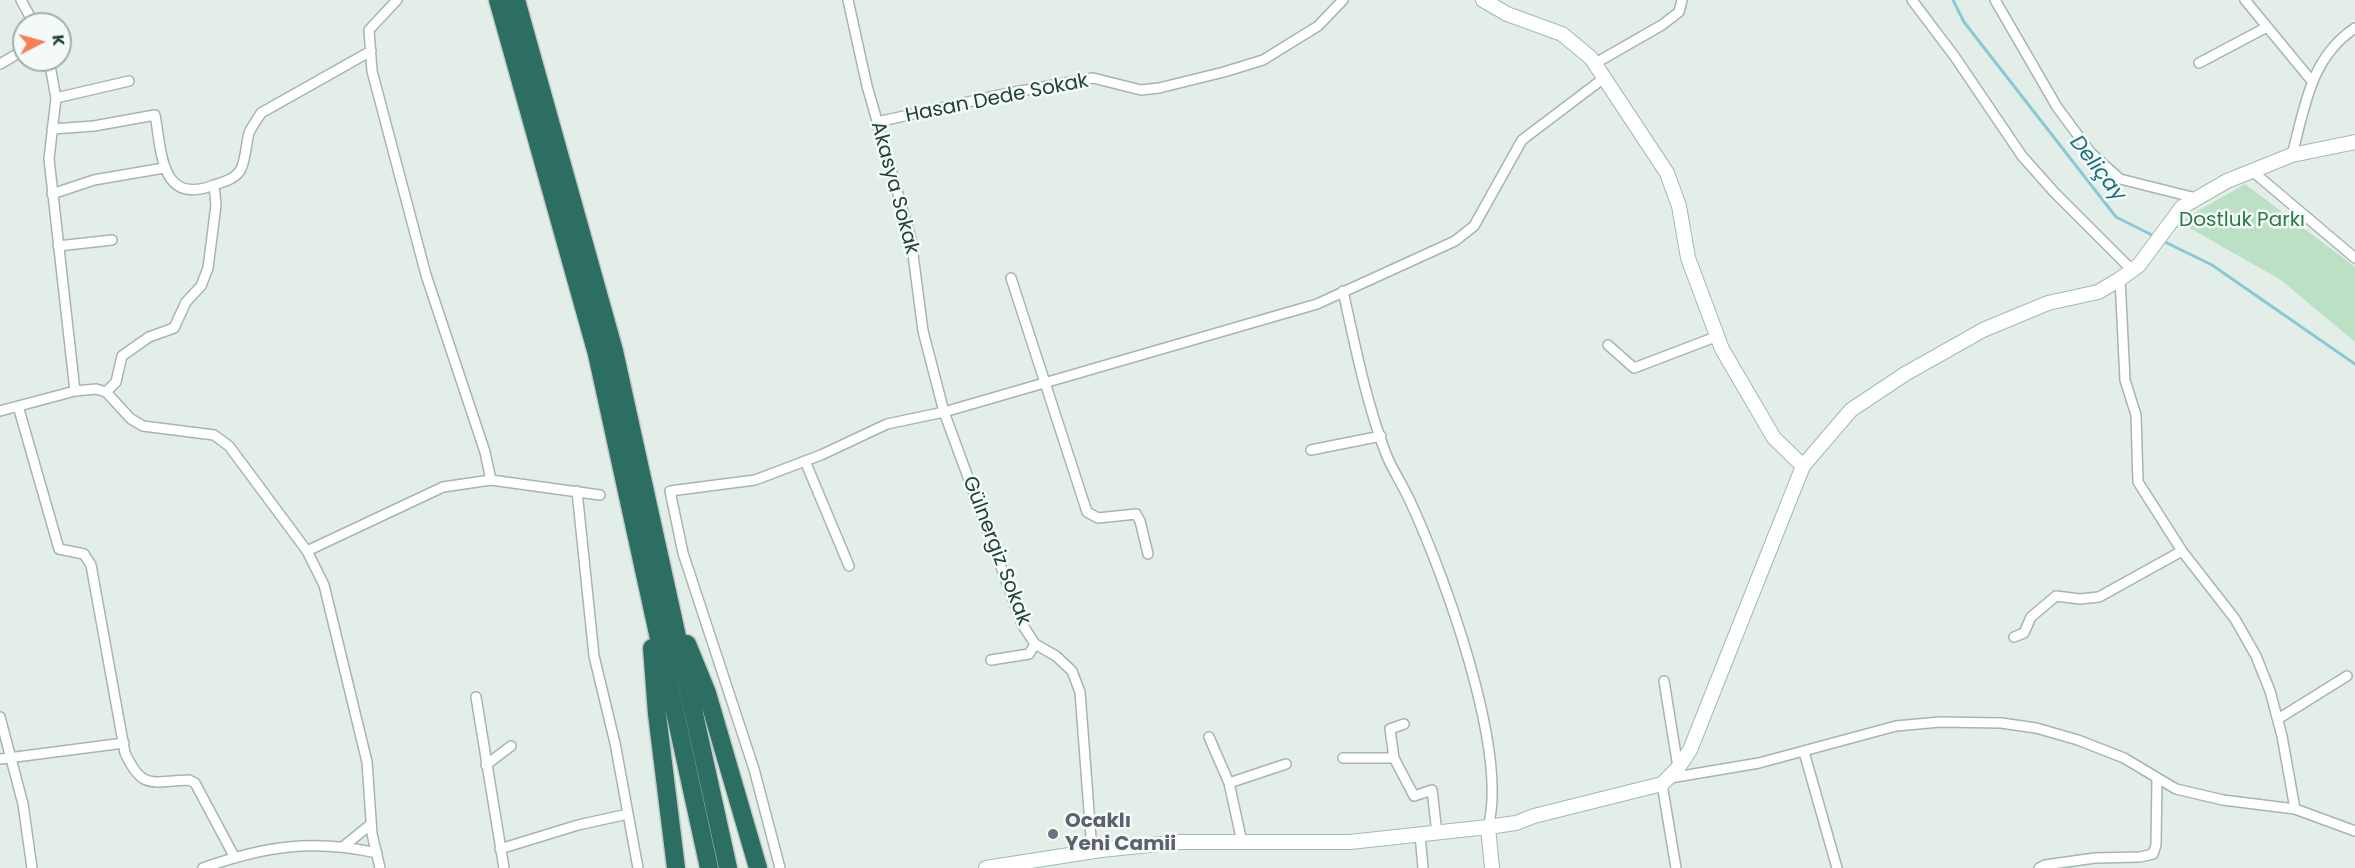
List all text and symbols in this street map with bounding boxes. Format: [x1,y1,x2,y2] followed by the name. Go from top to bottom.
[12,12,72,72] north arrow
[46,34,70,47] text: K
[903,69,1091,129] street label: Hasan Dede Sokak
[865,119,923,257] street label: Akasya Sokak
[2063,131,2131,207] water label: Deliçay
[2179,209,2305,233] park label: Dostluk Parkı
[957,473,1035,629] street label: Gülnergiz Sokak
[1065,810,1176,857] place label: Ocaklı Yeni Camii
[1046,827,1060,841] marker: Ocaklı Yeni Camii

